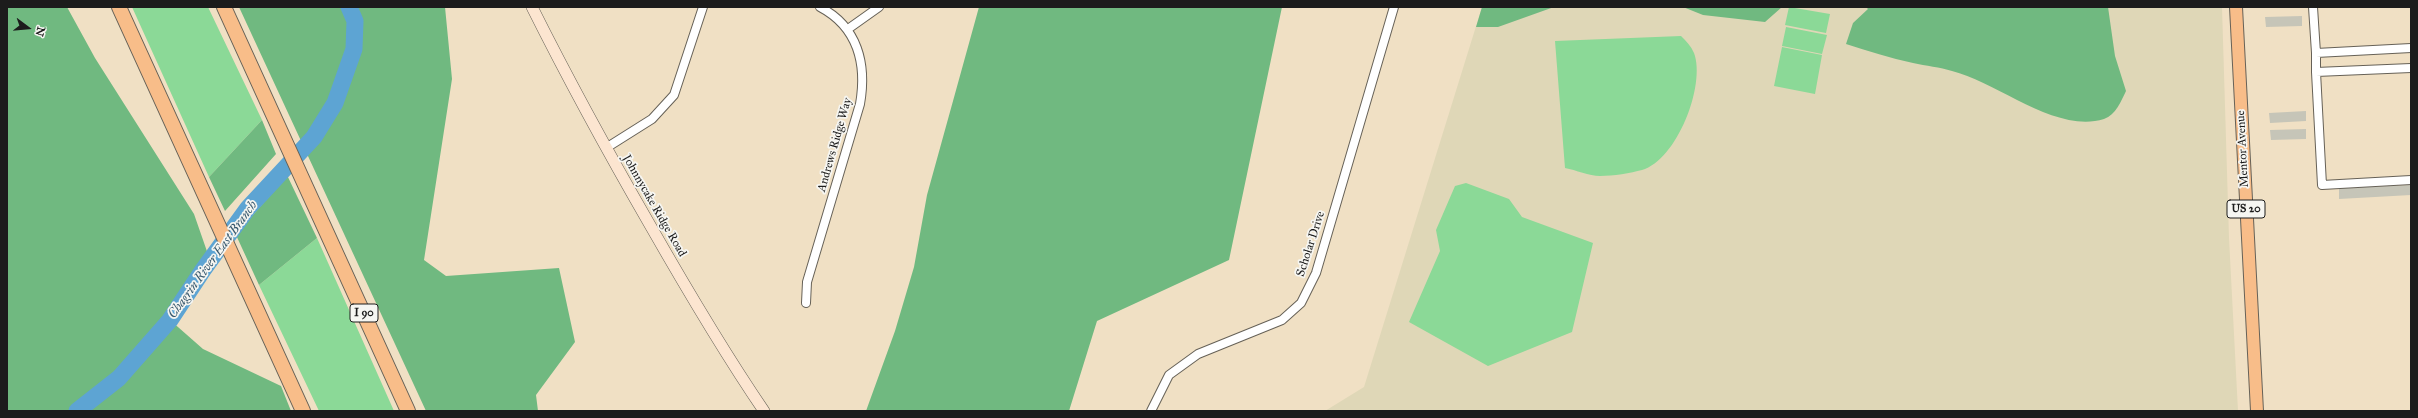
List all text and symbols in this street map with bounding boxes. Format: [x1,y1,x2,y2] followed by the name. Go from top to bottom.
[8,8,48,48] north arrow
[32,25,48,38] text: N
[815,96,855,194] street label: Andrews Ridge Way
[2234,110,2252,188] street label: Mentor Avenue
[619,152,689,260] street label: Johnnycake Ridge Road
[165,198,261,322] water label: Chagrin River East Branch
[2227,200,2265,218] road number: US 20
[1294,210,1328,278] street label: Scholar Drive
[350,304,378,322] road number: I 90

